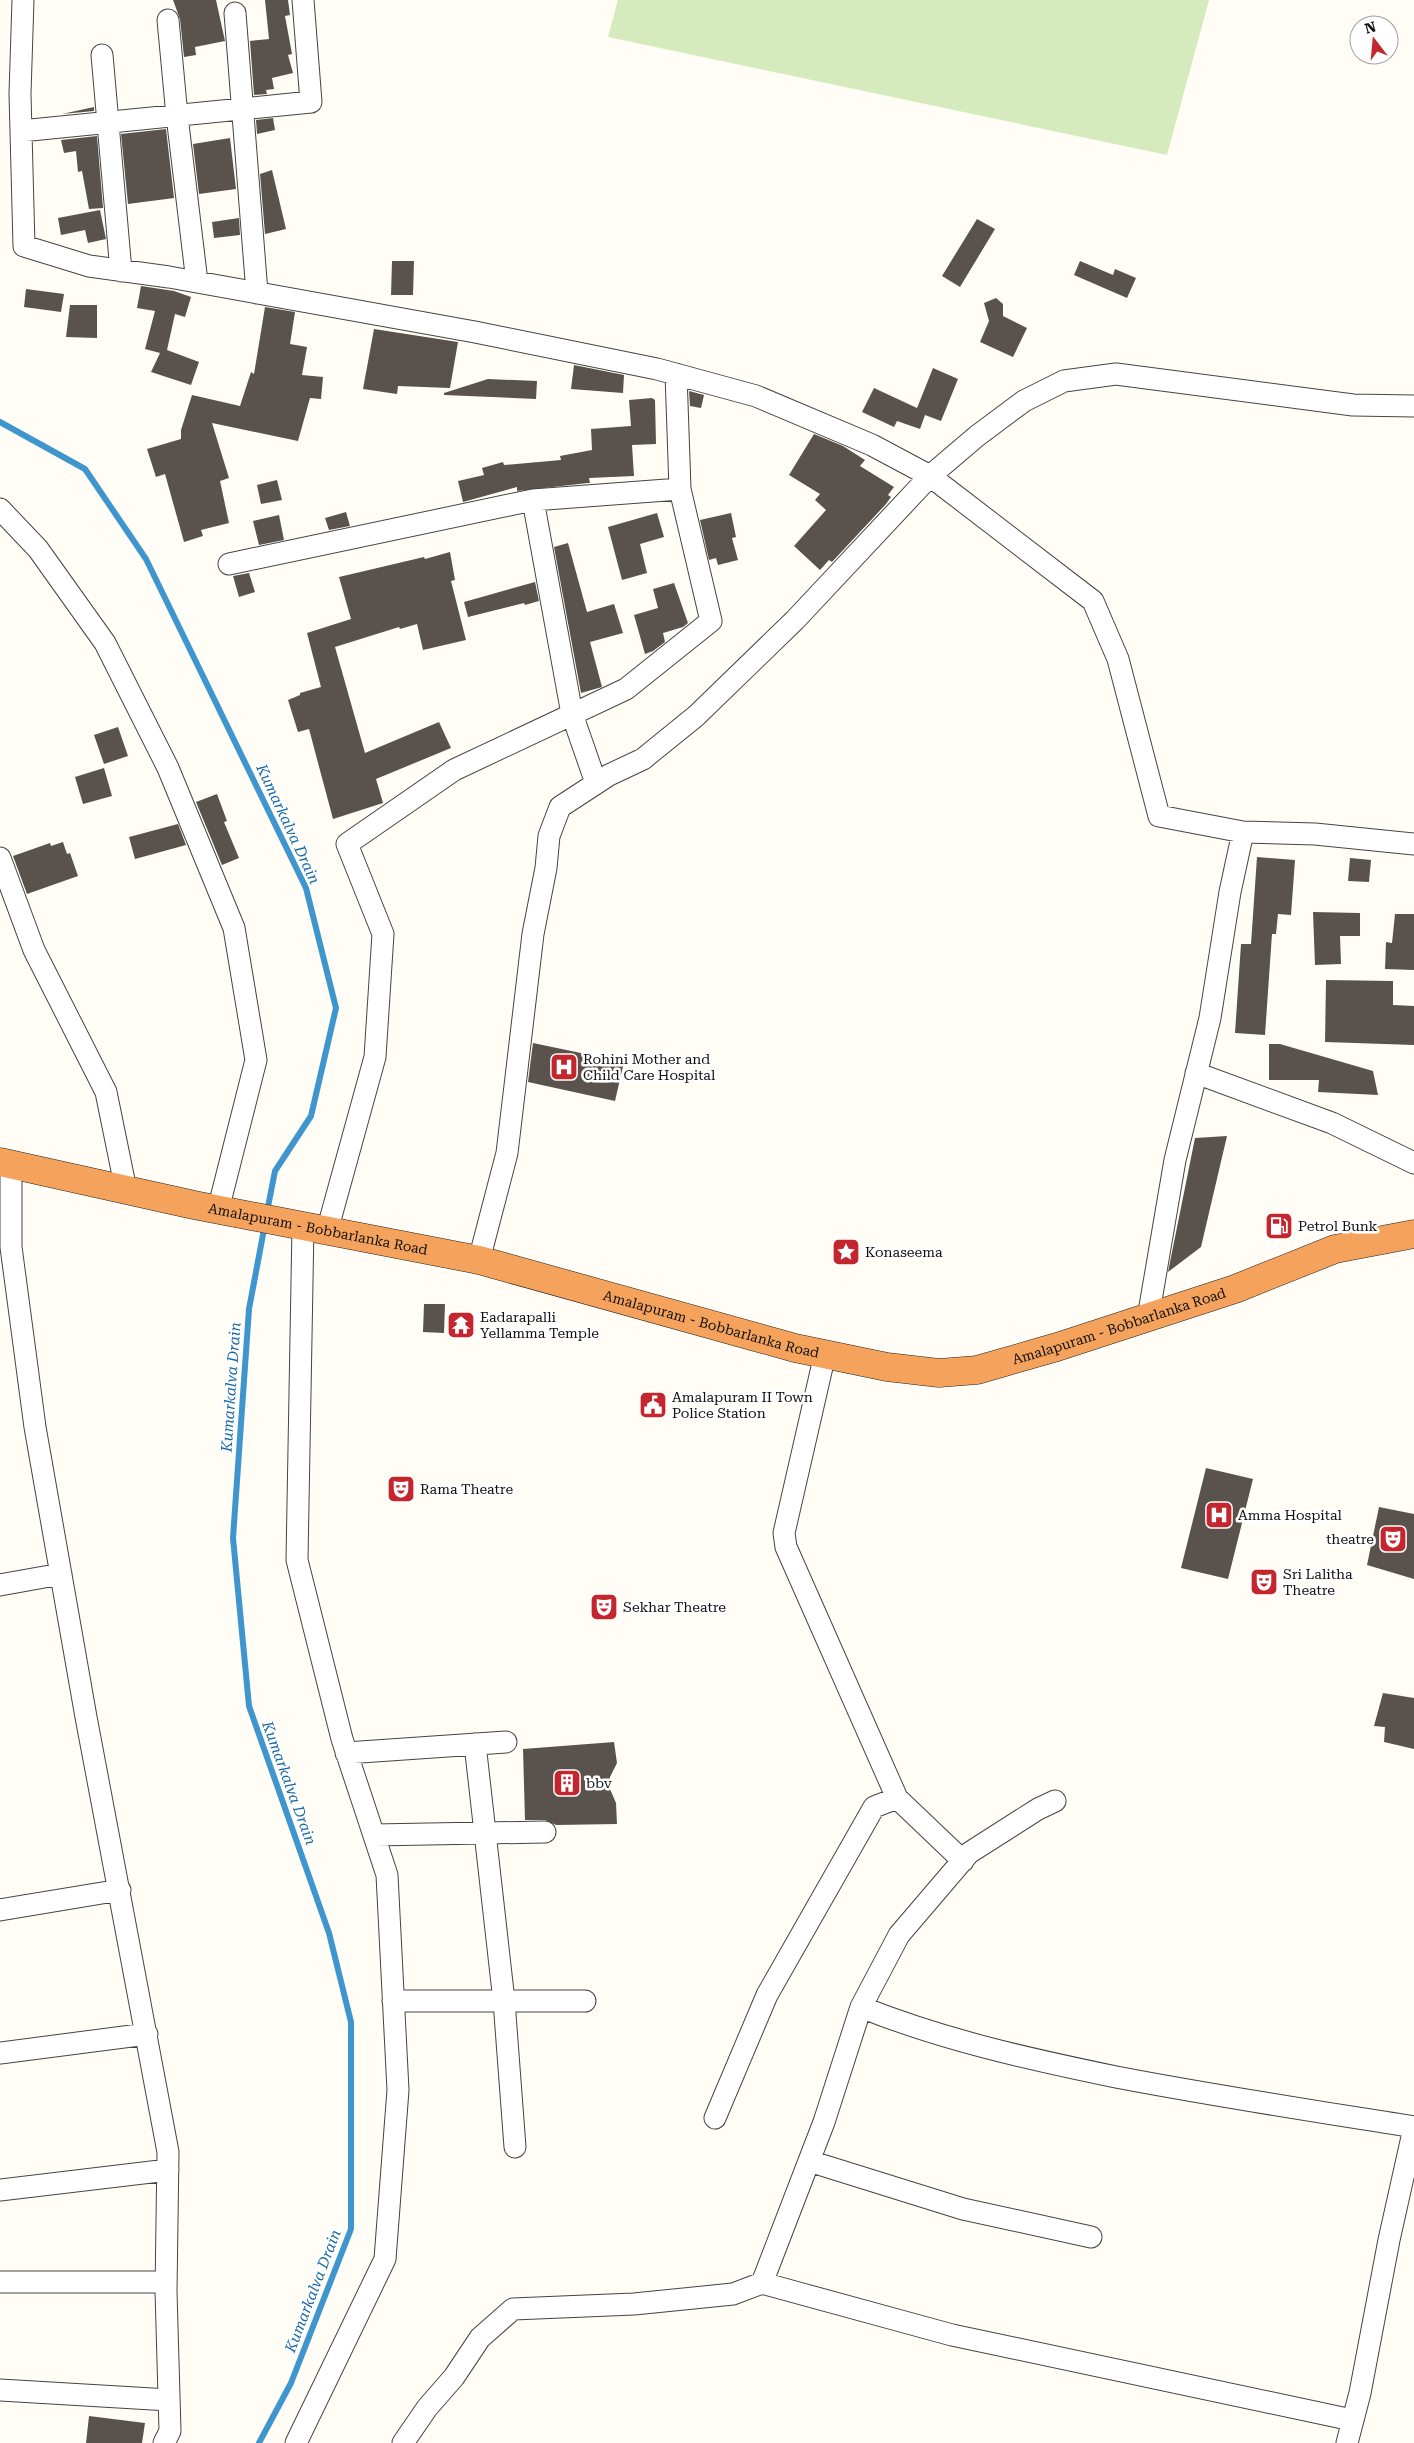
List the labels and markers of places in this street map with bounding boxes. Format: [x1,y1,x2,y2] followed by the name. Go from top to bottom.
[583,1051,716,1083] place label: Rohini Mother and Child Care Hospital
[549,1052,579,1082] hospital icon: Rohini Mother and Child Care Hospital
[1264,1211,1294,1241] fuel station icon: Petrol Bunk
[1298,1218,1377,1234] place label: Petrol Bunk
[831,1237,861,1267] place icon: Konaseema
[865,1244,943,1260] place label: Konaseema
[480,1309,599,1341] place label: Eadarapalli Yellamma Temple
[446,1310,476,1340] temple icon: Eadarapalli Yellamma Temple
[672,1389,813,1421] place label: Amalapuram II Town Police Station
[638,1390,668,1420] public building icon: Amalapuram II Town Police Station
[386,1474,416,1504] theatre icon: Rama Theatre
[420,1481,513,1497] place label: Rama Theatre
[1204,1500,1234,1530] hospital icon: Amma Hospital
[1238,1507,1343,1523] place label: Amma Hospital
[1378,1524,1408,1554] theatre icon: theatre
[1326,1531,1374,1547] place label: theatre
[1283,1566,1353,1598] place label: Sri Lalitha Theatre
[1249,1567,1279,1597] theatre icon: Sri Lalitha Theatre
[589,1592,619,1622] theatre icon: Sekhar Theatre
[623,1599,726,1615] place label: Sekhar Theatre
[552,1768,582,1798] building icon: bbv
[586,1775,613,1791] place label: bbv

